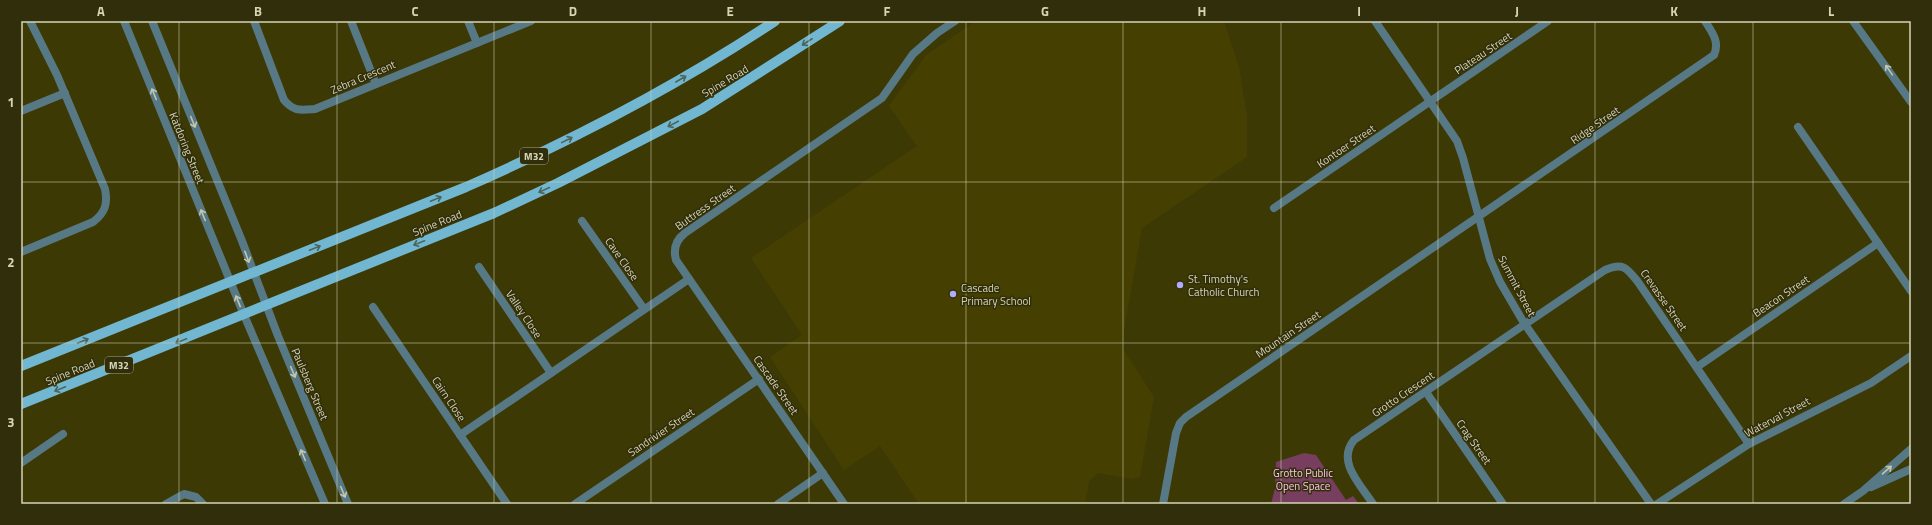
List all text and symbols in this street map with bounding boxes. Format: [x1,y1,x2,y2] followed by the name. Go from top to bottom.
[97,1,105,21] text: A
[254,1,262,21] text: B
[411,1,419,21] text: C
[569,1,577,21] text: D
[726,1,734,21] text: E
[884,1,891,21] text: F
[1041,1,1049,21] text: G
[1198,1,1206,21] text: H
[1357,1,1361,21] text: I
[1515,1,1519,21] text: J
[1670,1,1678,21] text: K
[1828,1,1834,21] text: L
[1451,28,1515,78] street label: Plateau Street
[802,38,813,46] one-way arrow
[328,56,398,98] street label: Zebra Crescent
[699,61,751,101] street label: Spine Road
[1885,65,1893,76] one-way arrow
[675,74,687,82] one-way arrow
[149,89,157,101] one-way arrow
[7,92,15,112] text: 1
[1567,102,1623,148] street label: Ridge Street
[165,110,209,186] street label: Katdoring Street
[190,116,197,128] one-way arrow
[1314,120,1379,172] street label: Kontoer Street
[667,121,679,129] one-way arrow
[560,136,572,143] one-way arrow
[520,148,548,164] road number: M32
[671,180,739,234] street label: Buttress Street
[538,187,550,194] one-way arrow
[429,195,441,203] one-way arrow
[410,206,464,240] street label: Spine Road
[198,209,206,221] one-way arrow
[601,234,643,284] street label: Cave Close
[414,240,426,248] one-way arrow
[309,244,321,251] one-way arrow
[244,250,252,262] one-way arrow
[7,252,15,272] text: 2
[1494,253,1540,320] street label: Summit Street
[1637,266,1691,334] street label: Crevasse Street
[1188,271,1259,300] place label: St. Timothy's Catholic Church
[1750,271,1813,321] street label: Beacon Street
[961,280,1031,309] place label: Cascade Primary School
[1175,280,1185,290] marker: St. Timothy's Catholic Church
[502,287,546,342] street label: Valley Close
[948,289,958,299] marker: Cascade Primary School
[234,295,241,307] one-way arrow
[1252,306,1324,362] street label: Mountain Street
[77,337,89,345] one-way arrow
[175,337,187,345] one-way arrow
[288,345,332,423] street label: Paulsberg Street
[750,352,802,418] street label: Cascade Street
[43,355,97,389] street label: Spine Road
[105,357,133,373] road number: M32
[290,365,297,377] one-way arrow
[1368,367,1438,421] street label: Grotto Crescent
[428,373,470,425] street label: Cairn Close
[55,385,67,393] one-way arrow
[1741,393,1813,441] street label: Waterval Street
[624,404,698,460] street label: Sandrivier Street
[7,412,15,432] text: 3
[1453,416,1495,468] street label: Crag Street
[299,450,307,462] one-way arrow
[1273,465,1333,494] park label: Grotto Public Open Space
[1882,465,1892,475] one-way arrow
[340,485,347,497] one-way arrow

